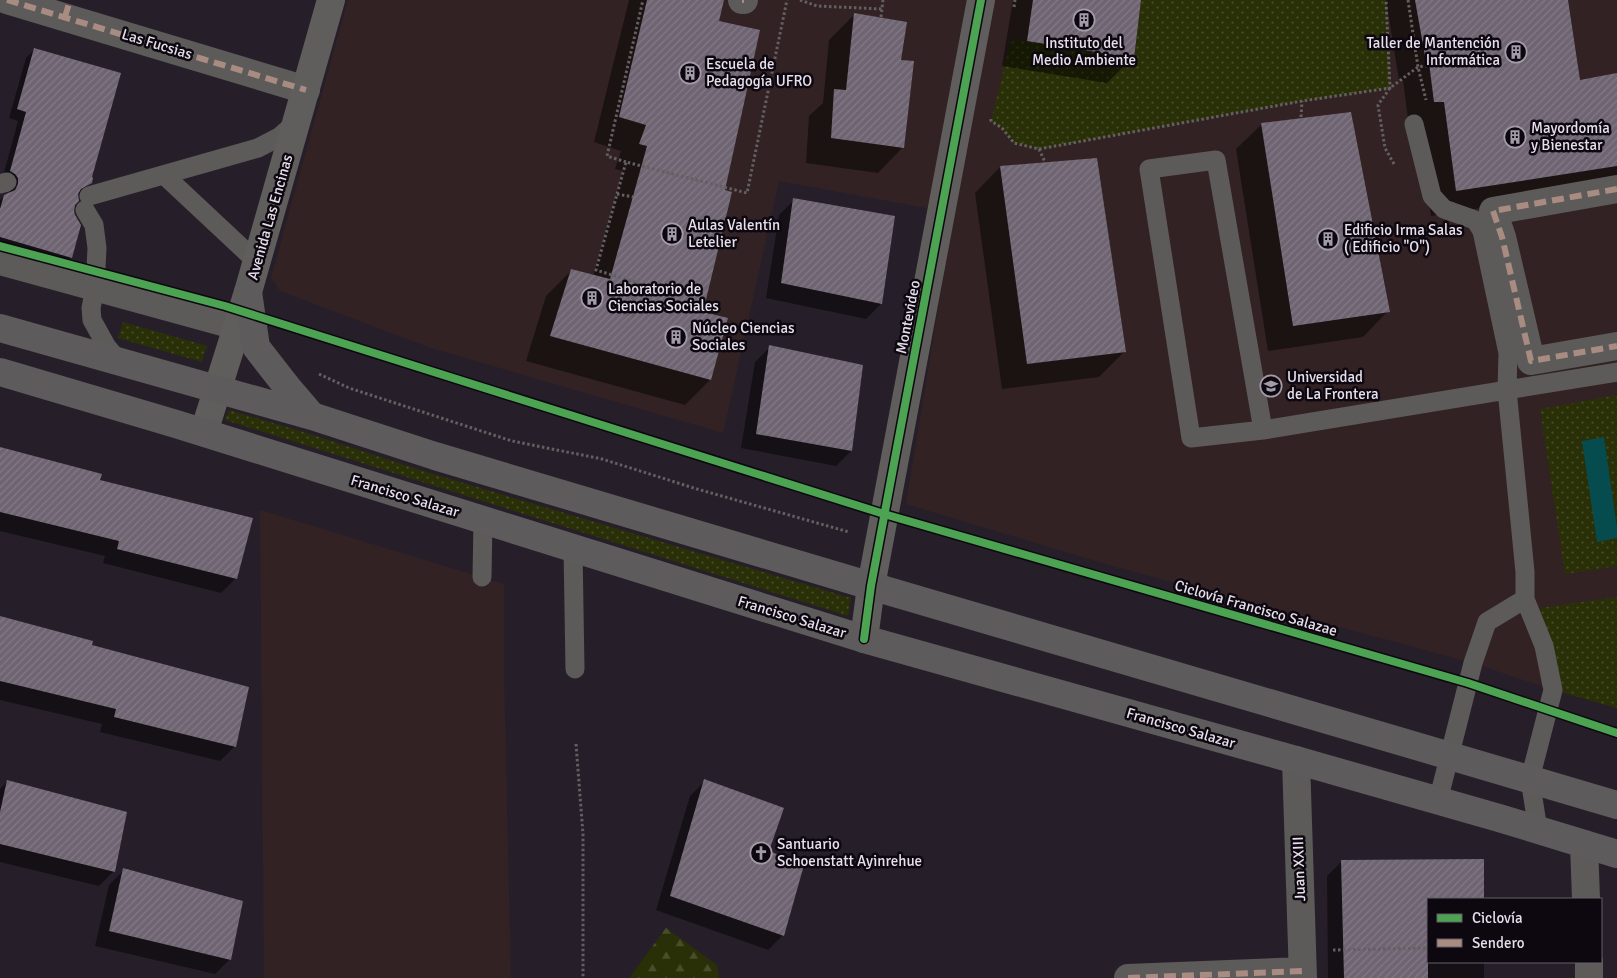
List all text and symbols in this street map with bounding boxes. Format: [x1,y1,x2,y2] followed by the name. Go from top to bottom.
[1072,8,1096,32] building icon: Instituto del Medio Ambiente
[120,25,195,63] street label: Las Fucsias
[1032,34,1136,69] place label: Instituto del Medio Ambiente
[1367,34,1500,69] place label: Taller de Mantención Informática
[1504,40,1528,64] building icon: Taller de Mantención Informática
[706,55,812,90] place label: Escuela de Pedagogía UFRO
[678,61,702,85] building icon: Escuela de Pedagogía UFRO
[1531,119,1610,154] place label: Mayordomía y Bienestar
[1503,125,1527,149] building icon: Mayordomía y Bienestar
[243,152,297,282] street label: Avenida Las Encinas
[688,216,780,251] place label: Aulas Valentín Letelier
[1344,221,1463,256] place label: Edificio Irma Salas ( Edificio "O")
[660,222,684,246] building icon: Aulas Valentín Letelier
[1316,227,1340,251] building icon: Edificio Irma Salas ( Edificio "O")
[892,279,924,355] street label: Montevideo
[608,280,719,315] place label: Laboratorio de Ciencias Sociales
[580,286,604,310] building icon: Laboratorio de Ciencias Sociales
[692,319,795,354] place label: Núcleo Ciencias Sociales
[664,325,688,349] building icon: Núcleo Ciencias Sociales
[1287,368,1379,403] place label: Universidad de La Frontera
[1259,374,1283,398] school or university icon: Universidad de La Frontera
[349,471,462,521] street label: Francisco Salazar
[1173,576,1339,640] street label: Ciclovía Francisco Salazae
[736,592,849,642] street label: Francisco Salazar
[1124,704,1238,752] street label: Francisco Salazar
[777,835,922,870] place label: Santuario Schoenstatt Ayinrehue
[1289,836,1309,902] street label: Juan XXIII
[749,841,773,865] church icon: Santuario Schoenstatt Ayinrehue
[1427,898,1602,963] legend
[1472,909,1523,927] text: Ciclovía
[1472,934,1525,952] text: Sendero

